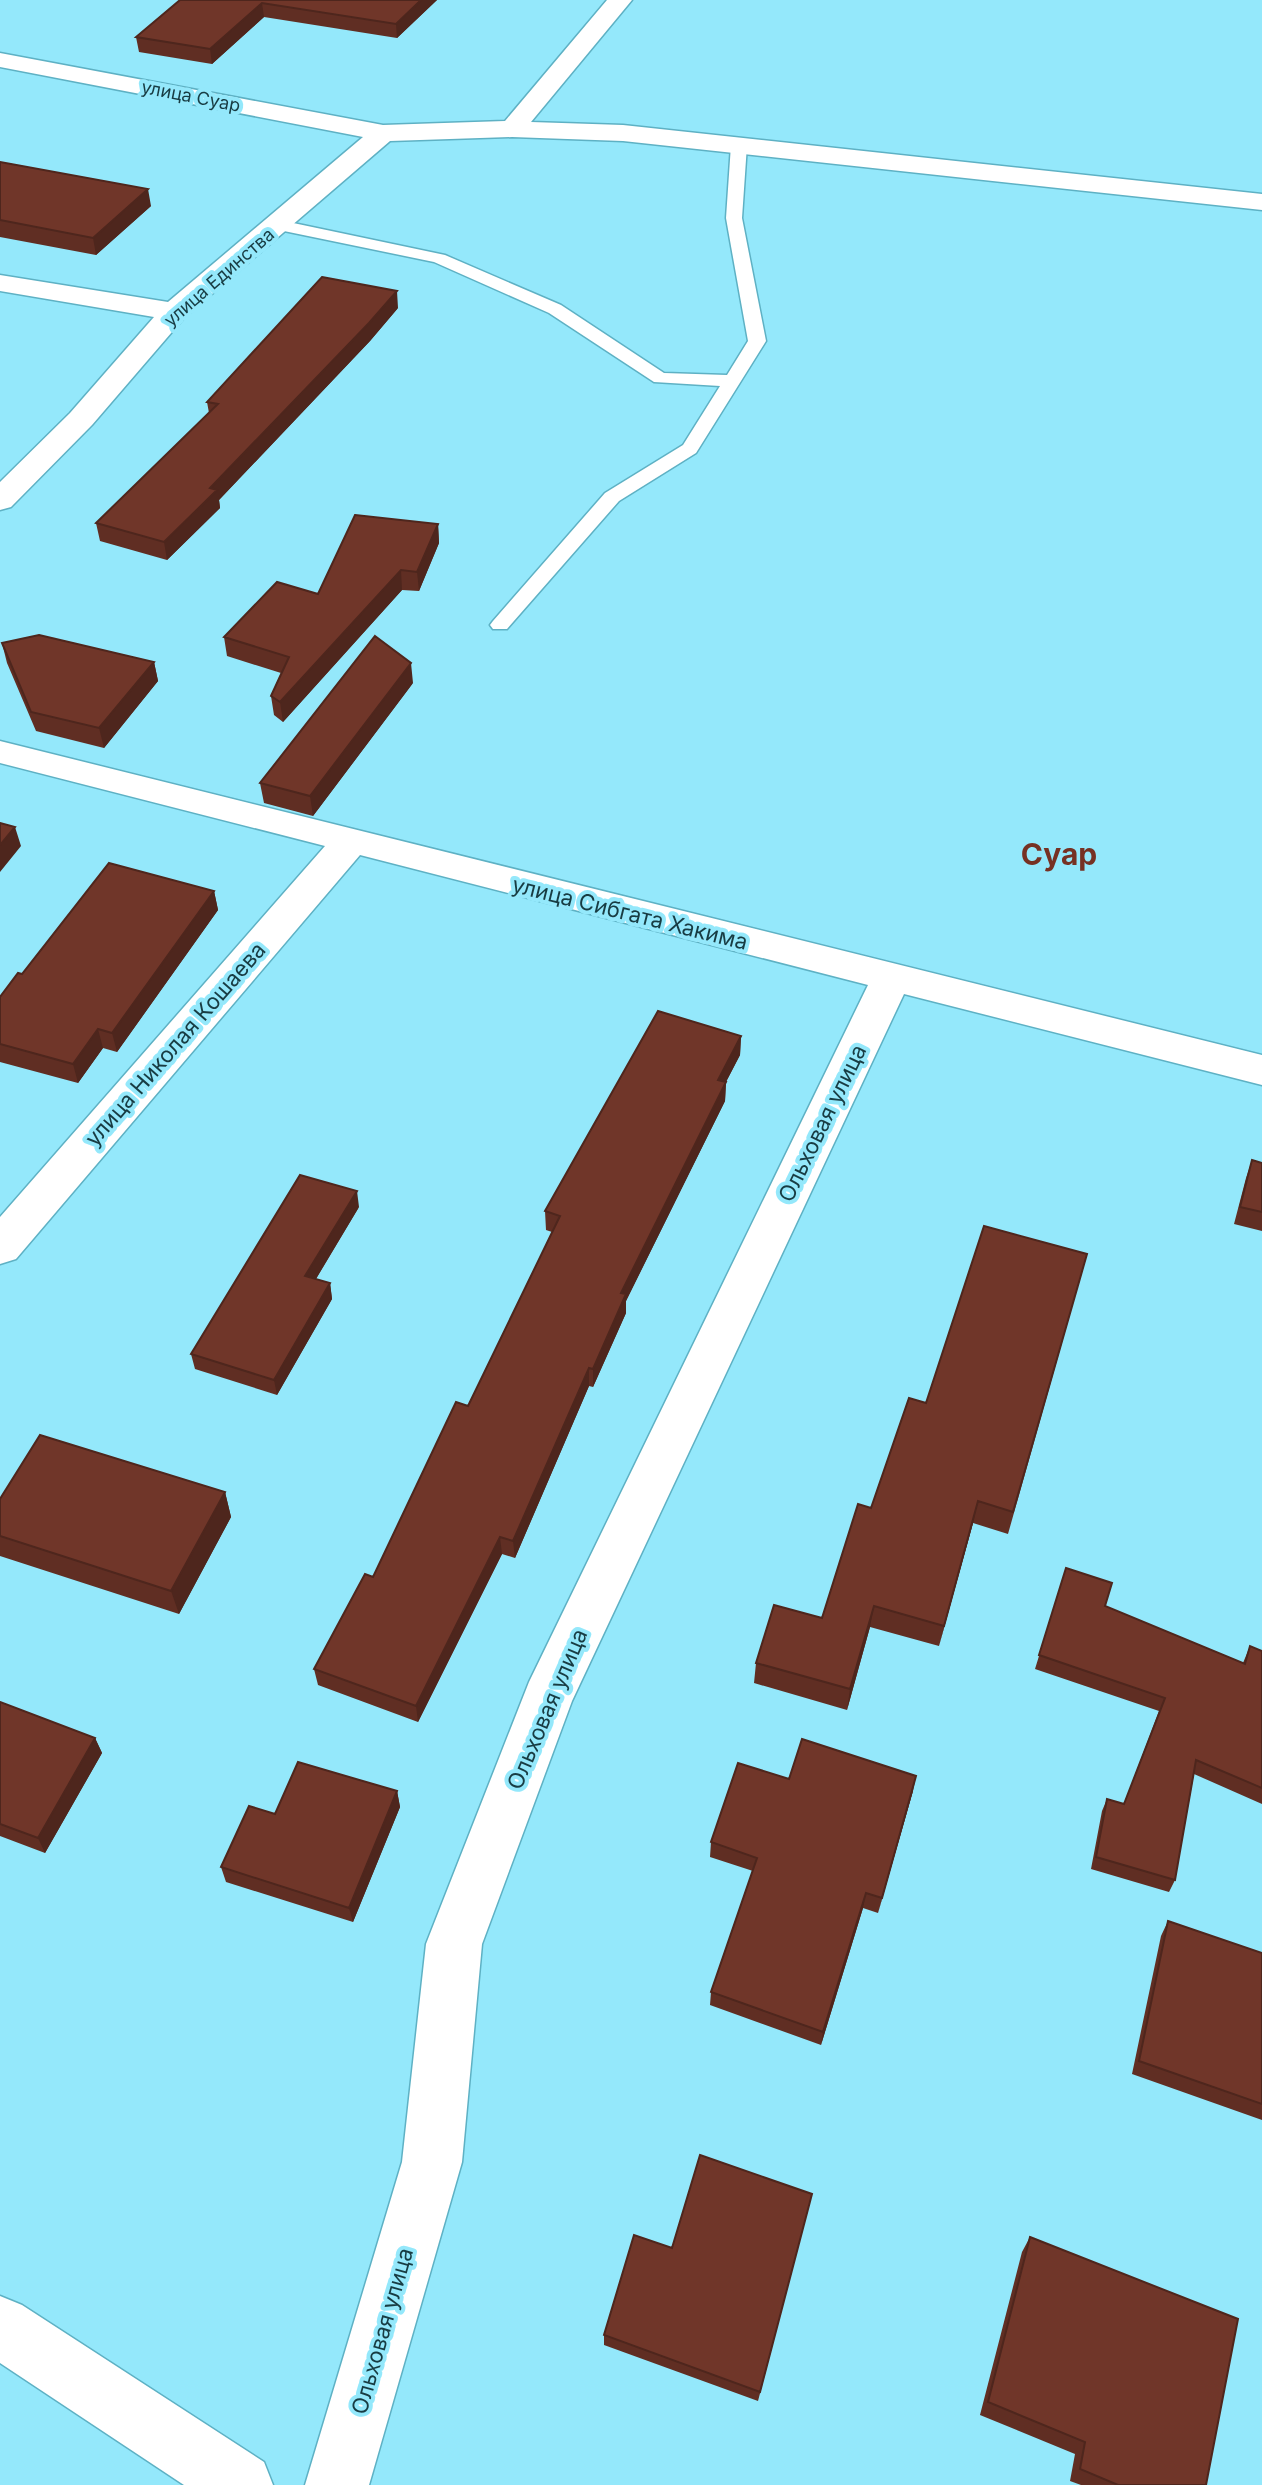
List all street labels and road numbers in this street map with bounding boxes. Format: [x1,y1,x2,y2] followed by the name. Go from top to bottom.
[140,76,242,116] street label: улица Суар
[160,224,278,330] street label: улица Единства
[509,871,751,955] street label: улица Сибгата Хакима
[79,937,271,1151] street label: улица Николая Кошаева
[773,1040,871,1206] street label: Ольховая улица
[501,1625,593,1793] street label: Ольховая улица
[346,2245,418,2417] street label: Ольховая улица

